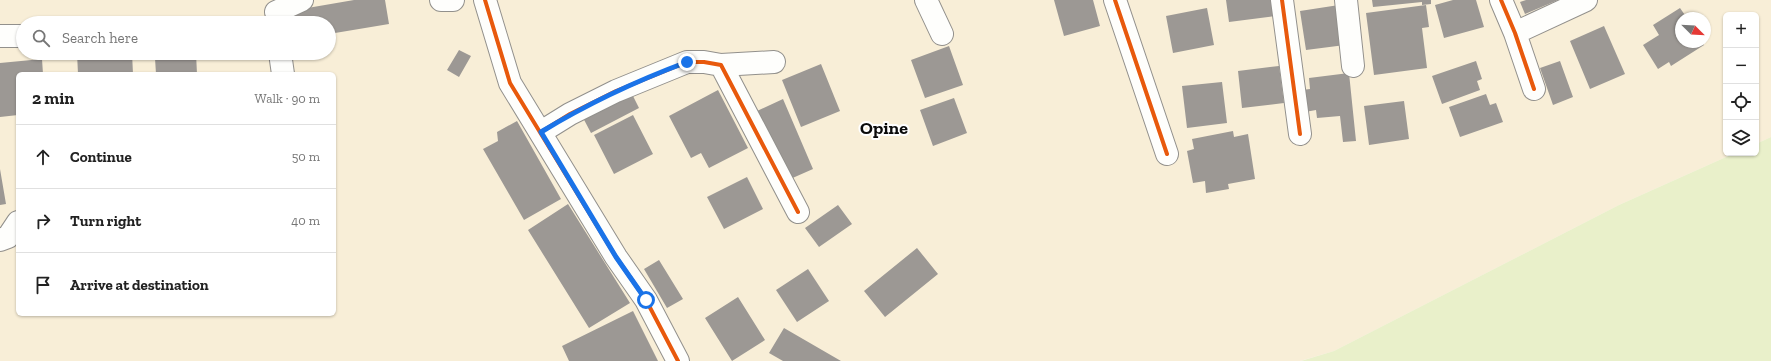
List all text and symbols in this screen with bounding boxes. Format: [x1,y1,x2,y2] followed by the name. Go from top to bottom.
[1675,12,1711,48] north arrow
[1723,12,1759,156] map controls
[1723,12,1759,48] button: +
[16,16,336,60] search box
[30,27,52,49] icon: search
[62,29,138,47] text: Search here
[1723,48,1759,84] button: −
[678,53,696,71] route end
[1723,84,1759,120] button: locate
[32,88,74,108] text: 2 min
[255,91,320,106] text: Walk · 90 m
[860,117,908,139] district label: Opine
[1723,120,1759,156] button: layers
[32,146,54,168] icon: ahead
[70,148,132,166] text: Continue
[292,149,320,164] text: 50 m
[32,210,54,232] icon: right
[70,212,141,230] text: Turn right
[291,213,320,228] text: 40 m
[32,274,54,296] icon: arrive
[70,276,209,294] text: Arrive at destination
[637,291,655,309] route start

